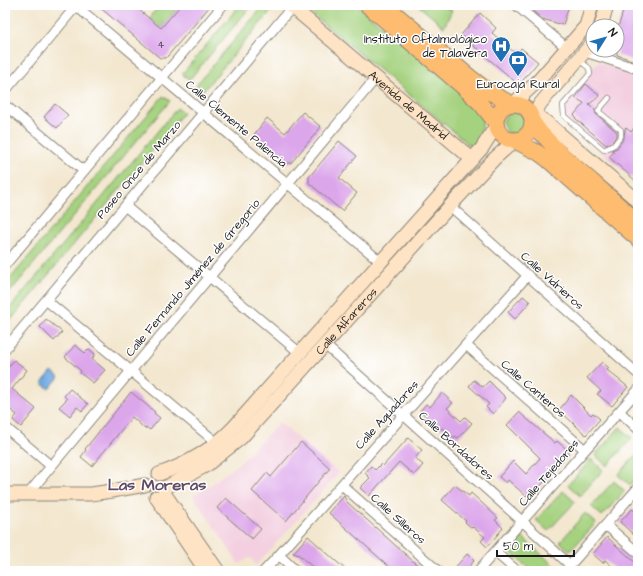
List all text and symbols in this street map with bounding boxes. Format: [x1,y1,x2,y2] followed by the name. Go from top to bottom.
[585,18,625,58] north arrow
[605,25,621,40] text: N
[364,31,487,62] place label: Instituto Oftalmológico de Talavera
[490,35,512,63] hospital icon: Instituto Oftalmológico de Talavera
[158,38,165,52] house number: 4
[507,49,529,77] bank icon: Eurocaja Rural
[365,66,452,144] street label: Avenida de Madrid
[181,76,291,172] street label: Calle Clemente Palencia
[477,76,559,93] place label: Eurocaja Rural
[93,117,185,223] street label: Paseo Once de Marzo
[122,195,265,361] street label: Calle Fernando Jiménez de Gregorio
[517,248,587,314] street label: Calle Vidrieros
[311,284,381,358] street label: Calle Alfareros
[497,356,569,422] street label: Calle Canteros
[351,377,423,454] street label: Calle Aguadores
[415,408,497,484] street label: Calle Bordadores
[515,436,583,510] street label: Calle Tejedores
[108,474,206,496] district label: Las Moreras
[367,490,429,548] street label: Calle Silleros
[497,532,574,558] scale bar
[503,538,534,555] text: 50 m

